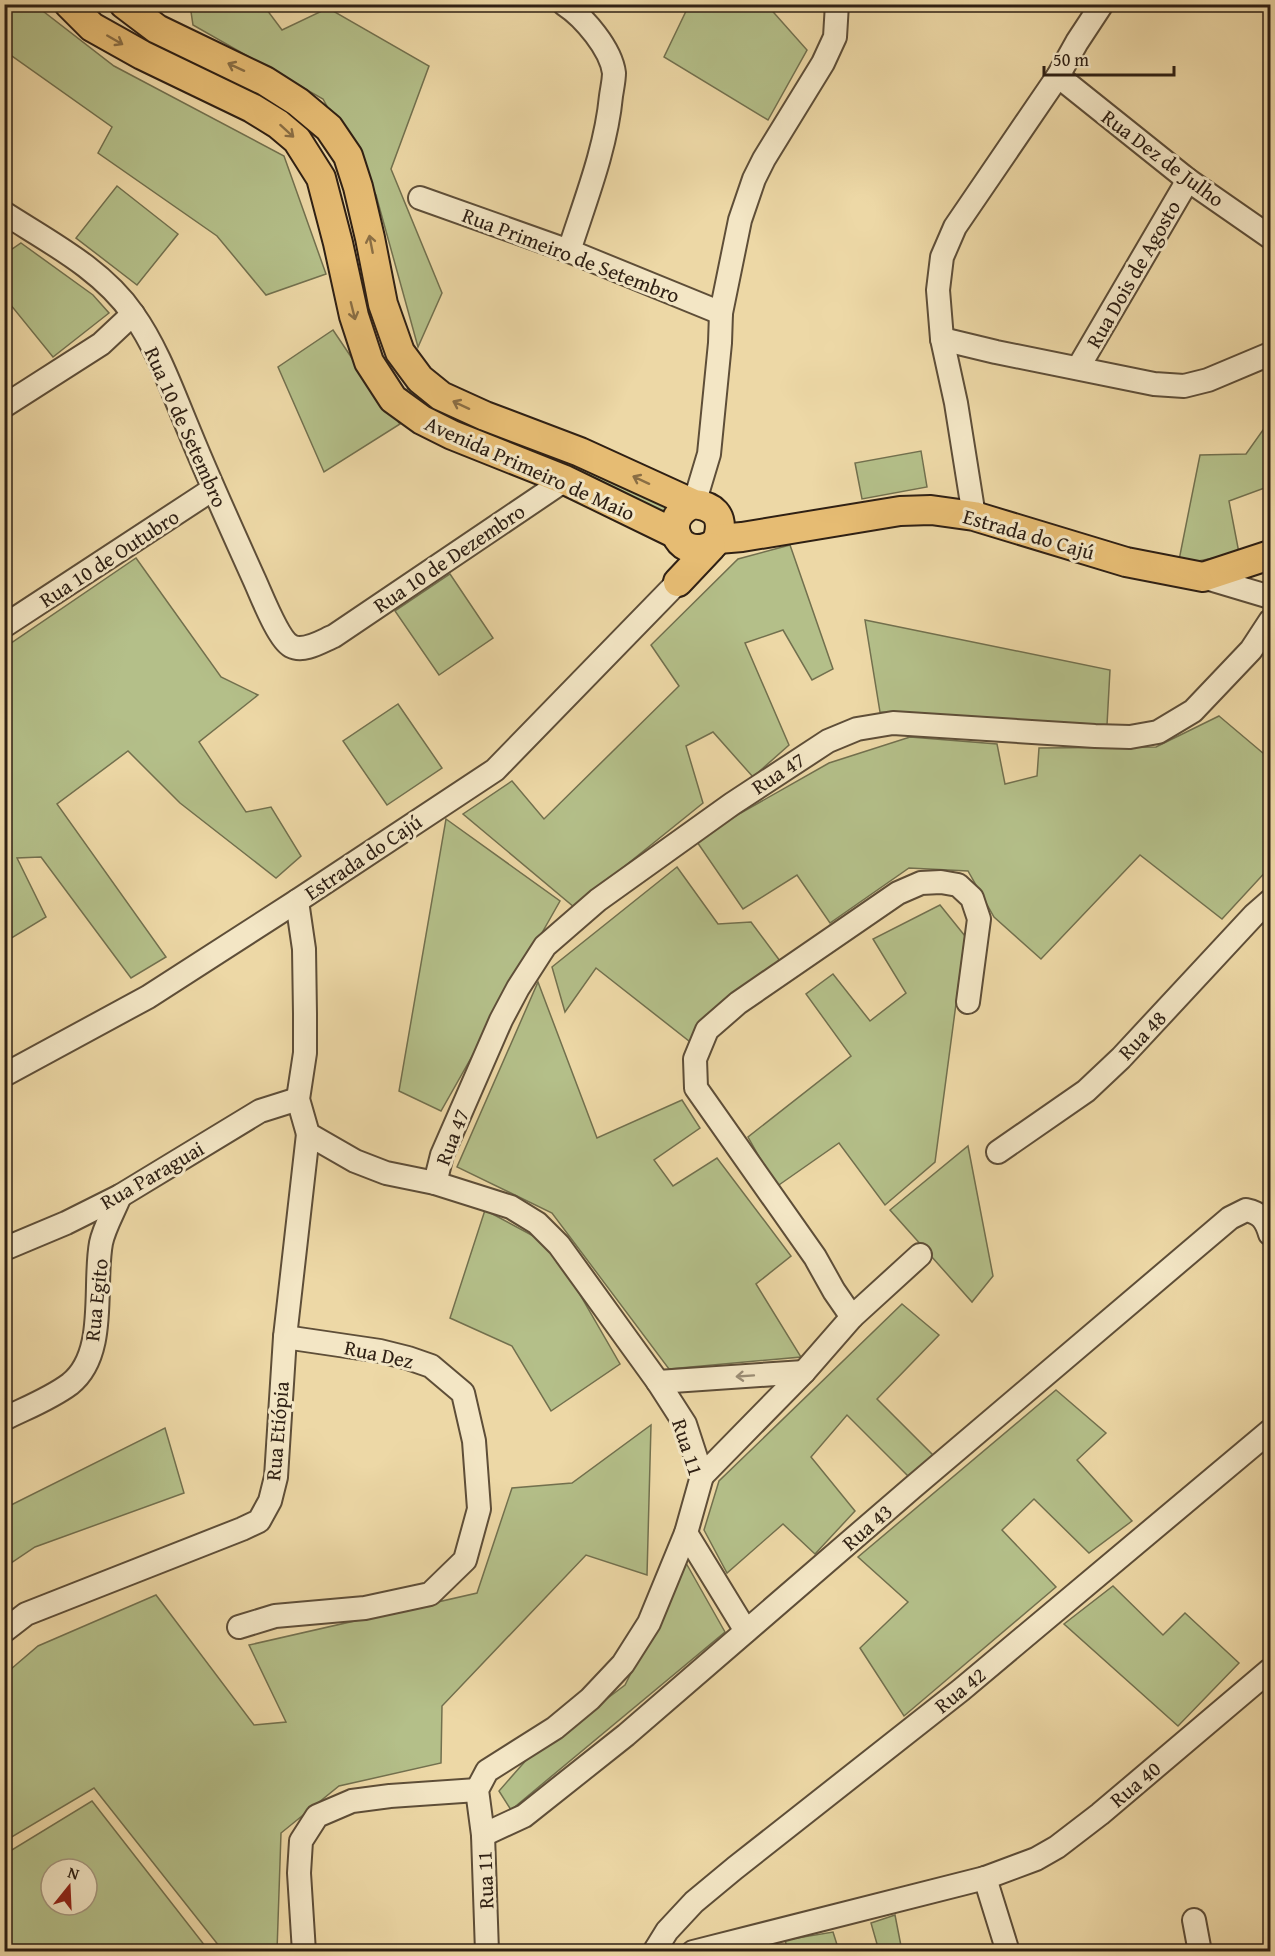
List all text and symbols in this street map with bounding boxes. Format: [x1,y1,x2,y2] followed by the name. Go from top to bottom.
[106,34,123,46] one-way arrow
[1044,39,1174,77] scale bar
[1053,46,1089,73] text: 50 m
[227,61,245,73] one-way arrow
[1095,102,1231,214] street label: Rua Dez de Julho
[278,124,294,138] one-way arrow
[1078,194,1188,354] street label: Rua Dois de Agosto
[458,199,684,311] street label: Rua Primeiro de Setembro
[365,235,377,254] one-way arrow
[347,301,359,320] one-way arrow
[137,342,235,512] street label: Rua 10 de Setembro
[453,399,471,411] one-way arrow
[420,408,640,528] street label: Avenida Primeiro de Maio
[633,473,651,485] one-way arrow
[367,496,531,620] street label: Rua 10 de Dezembro
[960,500,1099,568] street label: Estrada do Cajú
[33,501,185,615] street label: Rua 10 de Outubro
[745,744,811,802] street label: Rua 47
[298,806,428,908] street label: Estrada do Cajú
[1111,1003,1173,1067] street label: Rua 48
[427,1104,477,1170] street label: Rua 47
[94,1133,210,1217] street label: Rua Paraguai
[76,1257,116,1343] street label: Rua Egito
[342,1332,416,1376] street label: Rua Dez
[736,1371,756,1382] one-way arrow
[257,1380,297,1482] street label: Rua Etiópia
[664,1415,712,1479] street label: Rua 11
[835,1496,899,1558] street label: Rua 43
[928,1660,992,1720] street label: Rua 42
[1103,1753,1167,1815] street label: Rua 40
[468,1850,502,1910] street label: Rua 11
[39,1857,99,1917] north arrow
[65,1860,83,1886] text: N

